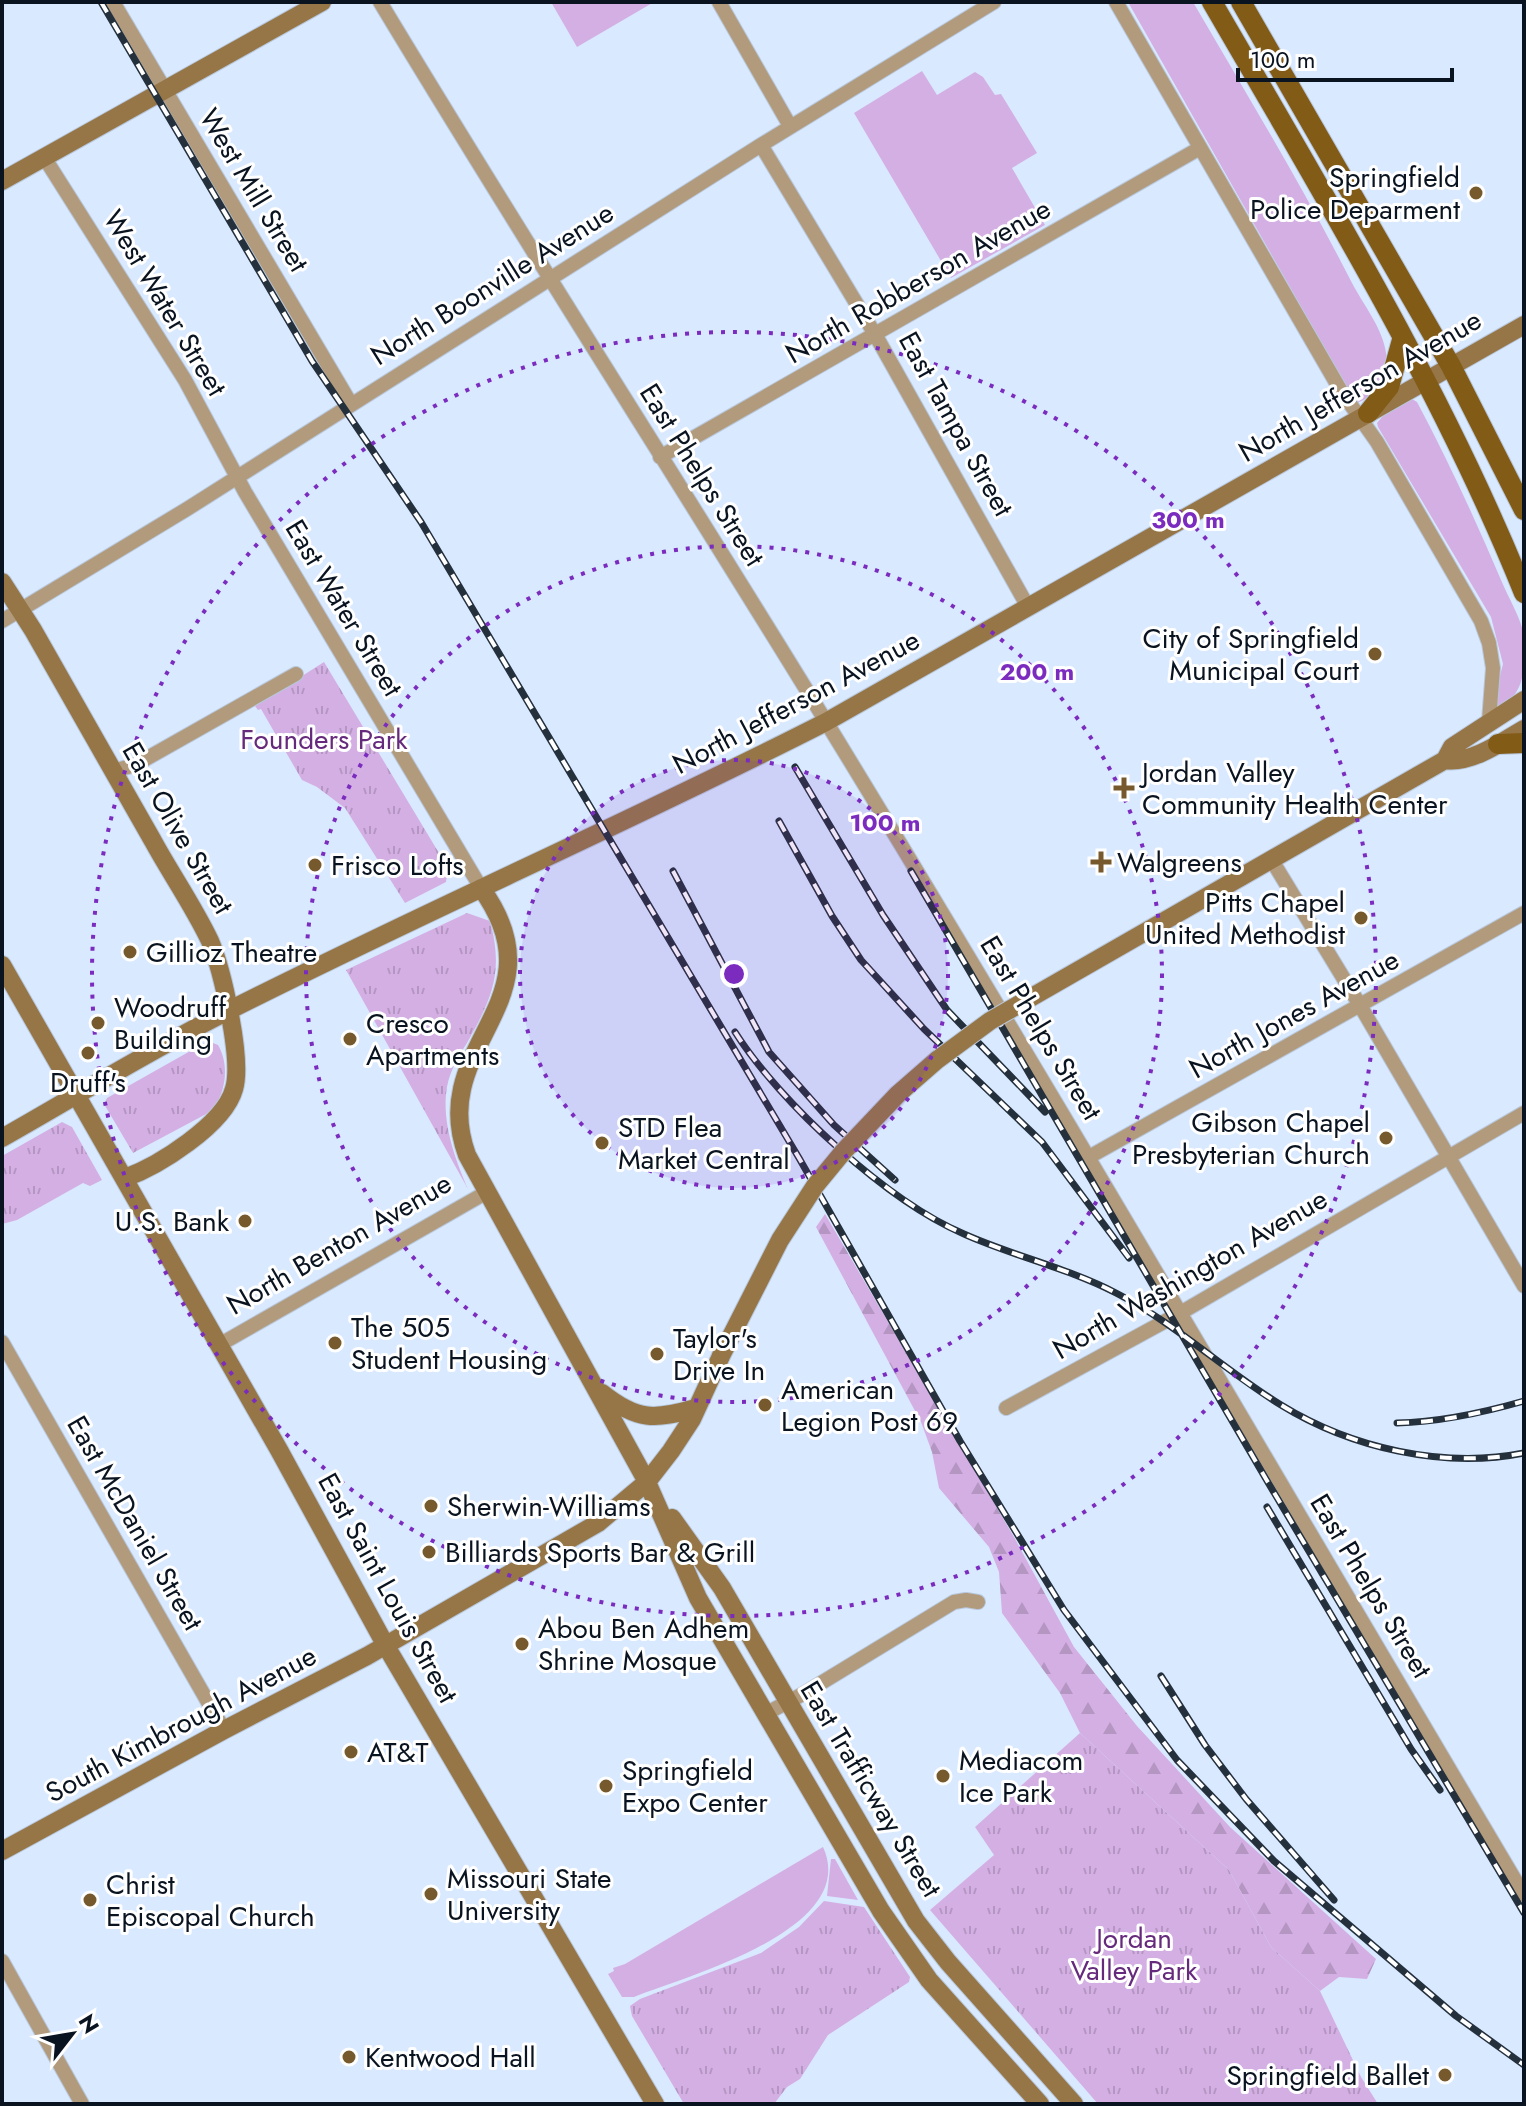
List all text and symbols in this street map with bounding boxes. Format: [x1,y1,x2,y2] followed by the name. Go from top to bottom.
[1238,32,1452,82] scale bar
[1250,42,1316,77] text: 100 m
[189,100,319,280] street label: West Mill Street
[1250,157,1460,230] place label: Springfield Police Deparment
[1467,184,1485,202] marker: Springfield Police Deparment
[778,188,1058,374] street label: North Robberson Avenue
[363,193,621,375] street label: North Boonville Avenue
[93,202,237,404] street label: West Water Street
[1231,300,1489,472] street label: North Jefferson Avenue
[888,324,1024,524] street label: East Tampa Street
[629,376,775,575] street label: East Phelps Street
[1151,502,1225,537] text: 300 m
[275,512,413,704] street label: East Water Street
[1142,618,1359,691] place label: City of Springfield Municipal Court
[665,619,927,785] street label: North Jefferson Avenue
[1366,645,1384,663] marker: City of Springfield Municipal Court
[1000,654,1074,689] text: 200 m
[240,719,408,760] park label: Founders Park
[112,734,244,922] street label: East Olive Street
[1138,752,1448,825] place label: Jordan Valley Community Health Center
[1113,777,1135,799] marker: Jordan Valley Community Health Center
[850,805,920,840] text: 100 m
[1117,842,1242,883] place label: Walgreens
[331,845,464,886] place label: Frisco Lofts
[1092,853,1110,871] marker: Walgreens
[306,856,324,874] marker: Frisco Lofts
[1145,882,1345,955] place label: Pitts Chapel United Methodist
[1352,909,1370,927] marker: Pitts Chapel United Methodist
[970,928,1112,1128] street label: East Phelps Street
[146,932,317,973] place label: Gillioz Theatre
[1182,939,1406,1089] street label: North Jones Avenue
[121,943,139,961] marker: Gillioz Theatre
[720,960,748,988] centre of rings
[114,987,227,1060] place label: Woodruff Building
[366,1003,499,1076] place label: Cresco Apartments
[89,1014,107,1032] marker: Woodruff Building
[341,1030,359,1048] marker: Cresco Apartments
[79,1044,97,1062] marker: Druff's
[50,1062,126,1103] place label: Druff's
[1132,1102,1370,1175] place label: Gibson Chapel Presbyterian Church
[618,1107,790,1180] place label: STD Flea Market Central
[1377,1129,1395,1147] marker: Gibson Chapel Presbyterian Church
[593,1134,611,1152] marker: STD Flea Market Central
[219,1163,459,1325] street label: North Benton Avenue
[1045,1178,1335,1370] street label: North Washington Avenue
[115,1201,230,1242] place label: U.S. Bank
[236,1212,254,1230] marker: U.S. Bank
[351,1307,547,1380] place label: The 505 Student Housing
[673,1318,765,1391] place label: Taylor's Drive In
[326,1334,344,1352] marker: The 505 Student Housing
[648,1345,666,1363] marker: Taylor's Drive In
[781,1369,958,1442] place label: American Legion Post 69
[756,1396,774,1414] marker: American Legion Post 69
[57,1408,213,1638] street label: East McDaniel Street
[308,1465,468,1711] street label: East Saint Louis Street
[447,1486,651,1527] place label: Sherwin-Williams
[1300,1486,1442,1686] street label: East Phelps Street
[422,1497,440,1515] marker: Sherwin-Williams
[445,1532,755,1573] place label: Billiards Sports Bar & Grill
[420,1543,438,1561] marker: Billiards Sports Bar & Grill
[538,1608,749,1681] place label: Abou Ben Adhem Shrine Mosque
[38,1635,324,1813] street label: South Kimbrough Avenue
[513,1635,531,1653] marker: Abou Ben Adhem Shrine Mosque
[790,1673,952,1905] street label: East Trafficway Street
[367,1732,428,1773] place label: AT&T
[959,1740,1083,1813] place label: Mediacom Ice Park
[342,1743,360,1761] marker: AT&T
[622,1750,768,1823] place label: Springfield Expo Center
[934,1767,952,1785] marker: Mediacom Ice Park
[597,1777,615,1795] marker: Springfield Expo Center
[447,1858,611,1931] place label: Missouri State University
[106,1864,315,1937] place label: Christ Episcopal Church
[422,1885,440,1903] marker: Missouri State University
[81,1891,99,1909] marker: Christ Episcopal Church
[1071,1918,1198,1991] park label: Jordan Valley Park
[32,1994,112,2074] north arrow
[71,2008,107,2039] text: N
[365,2037,536,2078] place label: Kentwood Hall
[340,2048,358,2066] marker: Kentwood Hall
[1227,2055,1429,2096] place label: Springfield Ballet
[1436,2066,1454,2084] marker: Springfield Ballet

